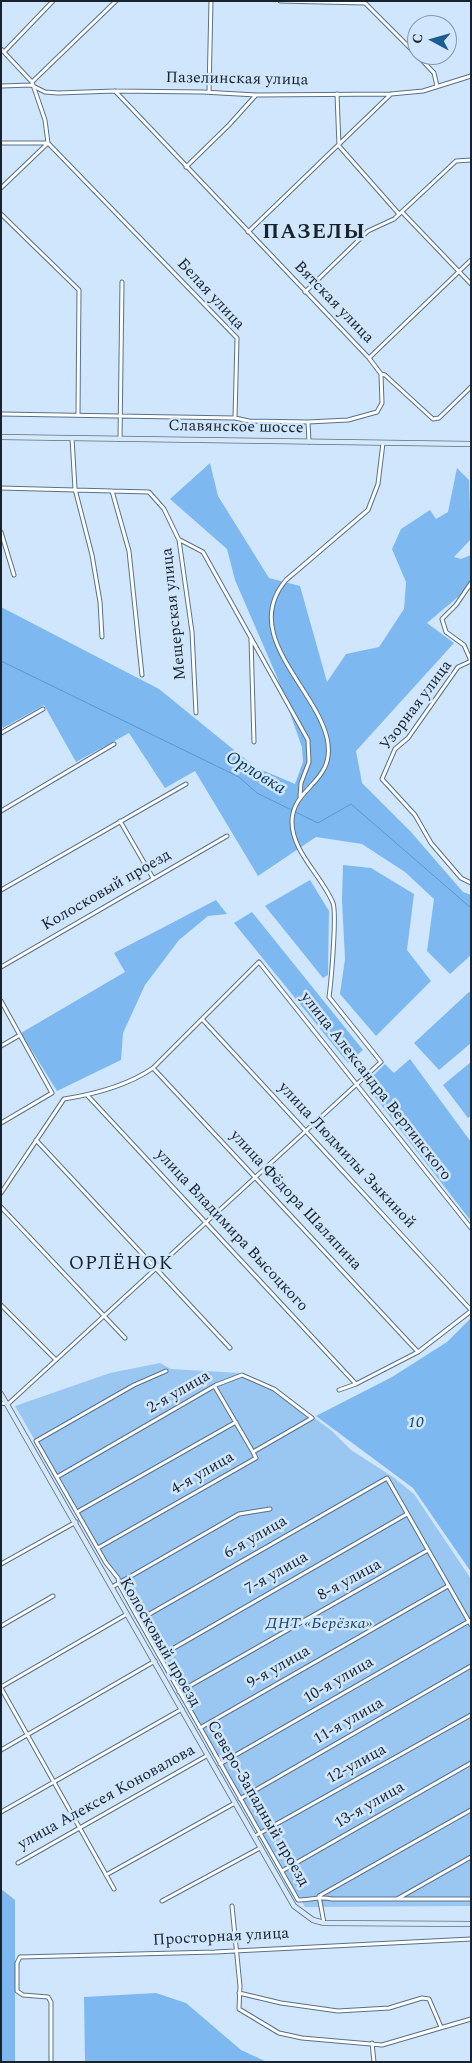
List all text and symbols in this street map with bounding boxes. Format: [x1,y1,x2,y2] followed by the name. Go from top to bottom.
[407,15,457,65] north arrow
[407,32,429,45] text: С
[165,69,309,91] street label: Пазелинская улица
[262,221,366,247] district label: ПАЗЕЛЫ
[172,255,248,335] street label: Белая улица
[289,258,377,348] street label: Вятская улица
[168,417,304,439] street label: Славянское шоссе
[158,547,192,681] street label: Мещерская улица
[377,657,457,755] street label: Узорная улица
[221,748,289,800] water label: Орловка
[39,846,175,936] street label: Колосковый проезд
[295,989,455,1185] street label: улица Александра Вертинского
[273,1079,419,1233] street label: улица Людмилы Зыкиной
[225,1127,365,1275] street label: улица Фёдора Шаляпина
[151,1146,311,1316] street label: улица Владимира Высоцкого
[68,1254,174,1276] district label: ОРЛЁНОК
[144,1367,214,1419] street label: 2-я улица
[408,1414,424,1434] park label: 10
[168,1448,238,1500] street label: 4-я улица
[221,1512,291,1564] street label: 6-я улица
[242,1548,312,1600] street label: 7-я улица
[315,1556,385,1606] street label: 8-я улица
[114,1575,204,1711] street label: Колосковый проезд
[266,1615,372,1635] park label: ДНТ «Берёзка»
[244,1642,314,1694] street label: 9-я улица
[301,1653,377,1709] street label: 10-я улица
[311,1694,387,1750] street label: 11-я улица
[202,1718,312,1890] street label: Северо-Западный проезд
[15,1741,199,1855] street label: улица Алексея Коновалова
[324,1741,390,1789] street label: 12-улица
[332,1778,408,1834] street label: 13-я улица
[152,1925,290,1951] street label: Просторная улица

